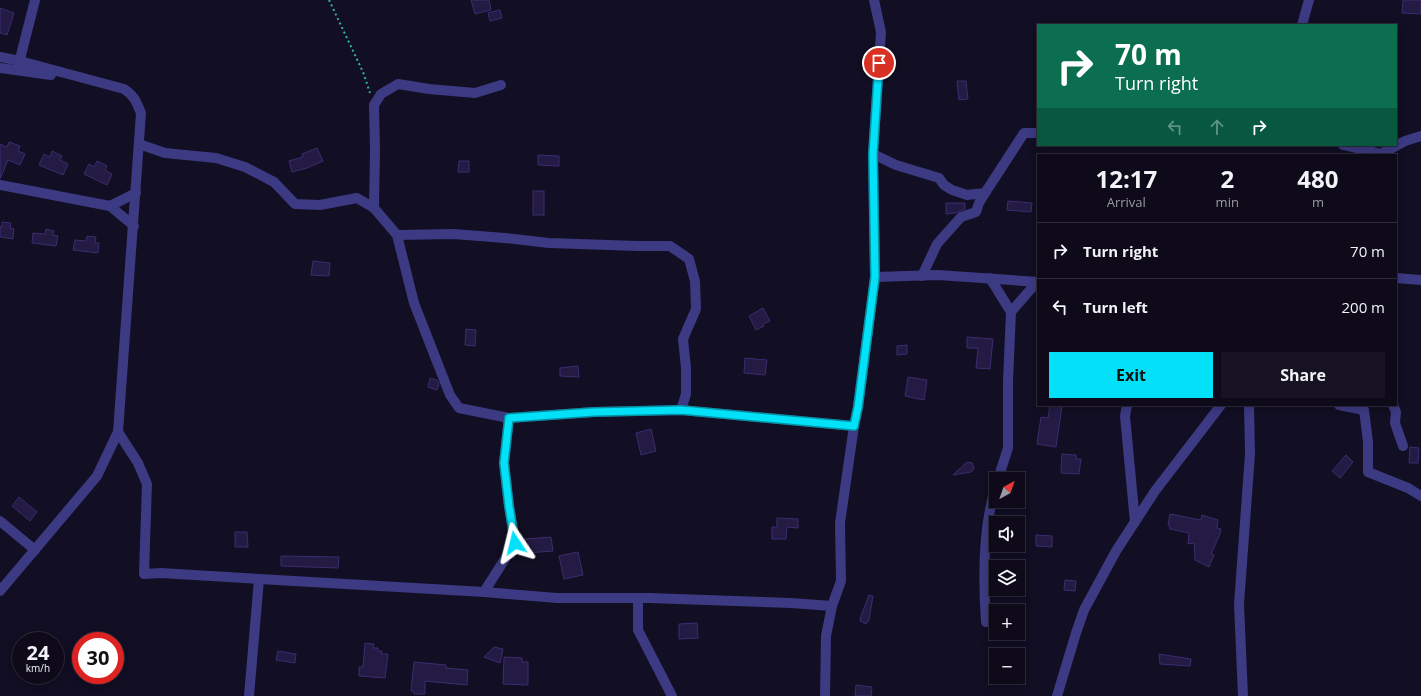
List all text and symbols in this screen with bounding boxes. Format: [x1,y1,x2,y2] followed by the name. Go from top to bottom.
[1115,35,1182,73] text: 70 m
[1049,40,1101,92] icon: right
[862,46,896,80] pin
[868,52,890,74] icon: arrive
[1115,71,1198,95] text: Turn right
[1164,116,1186,138] icon: left
[1206,116,1228,138] icon: ahead
[1248,116,1270,138] icon: right
[1095,162,1157,195] text: 12:17
[1220,162,1234,195] text: 2
[1297,162,1339,195] text: 480
[1107,193,1146,211] text: Arrival
[1216,193,1239,211] text: min
[1312,193,1324,211] text: m
[1049,240,1071,262] icon: right
[1083,241,1158,261] text: Turn right
[1350,241,1385,261] text: 70 m
[1049,296,1071,318] icon: left
[1083,297,1148,317] text: Turn left
[1341,297,1385,317] text: 200 m
[1049,352,1213,398] button: Exit
[1221,352,1385,398] button: Share
[989,472,1025,508] north arrow
[989,472,1025,684] map controls
[989,516,1025,552] button: sound
[494,522,536,564] position arrow
[989,560,1025,596] button: layers
[989,604,1025,640] button: +
[72,632,124,684] speed limit sign: 30
[27,639,49,666] text: 24
[989,648,1025,684] button: −
[26,661,50,675] text: km/h

